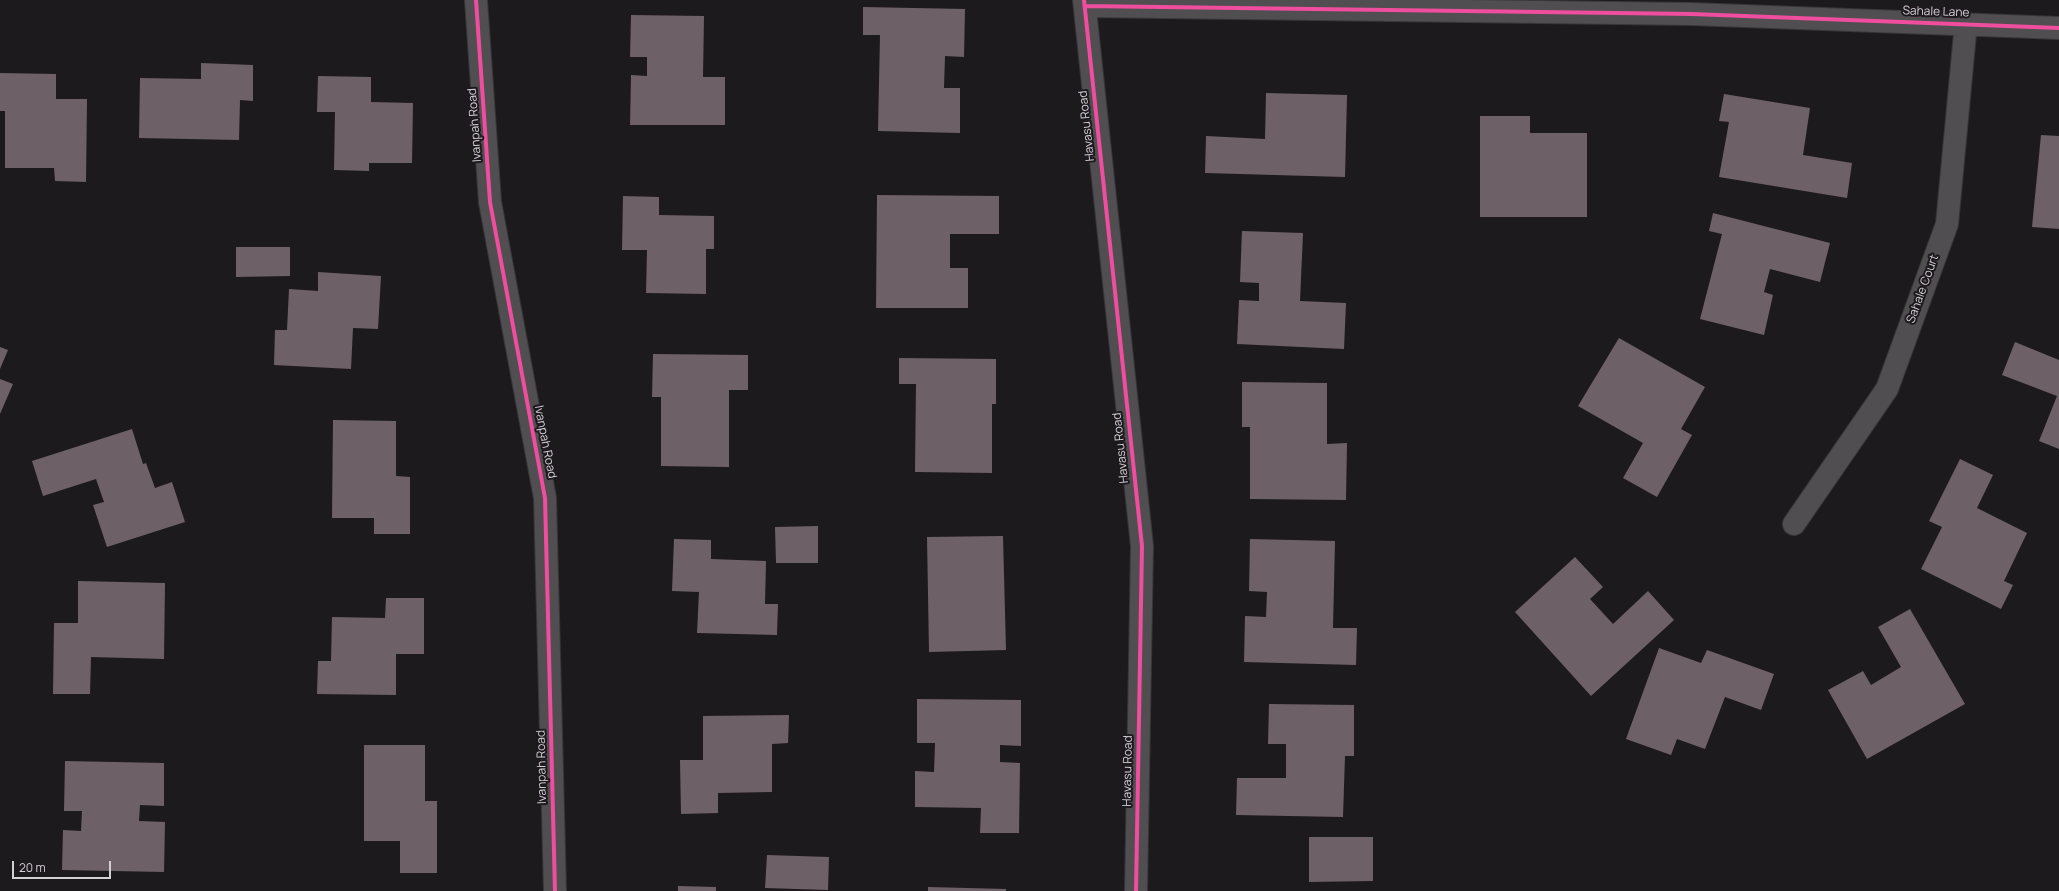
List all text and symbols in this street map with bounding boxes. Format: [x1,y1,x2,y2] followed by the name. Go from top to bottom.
[1902,4,1970,20] street label: Sahale Lane
[465,88,485,162] street label: Ivanpah Road
[1076,90,1098,162] street label: Havasu Road
[1904,253,1942,325] street label: Sahale Court
[531,404,559,480] street label: Ivanpah Road
[1110,412,1132,484] street label: Havasu Road
[534,730,550,804] street label: Ivanpah Road
[1120,735,1136,807] street label: Havasu Road
[14,853,113,879] scale bar
[19,859,46,876] text: 20 m

